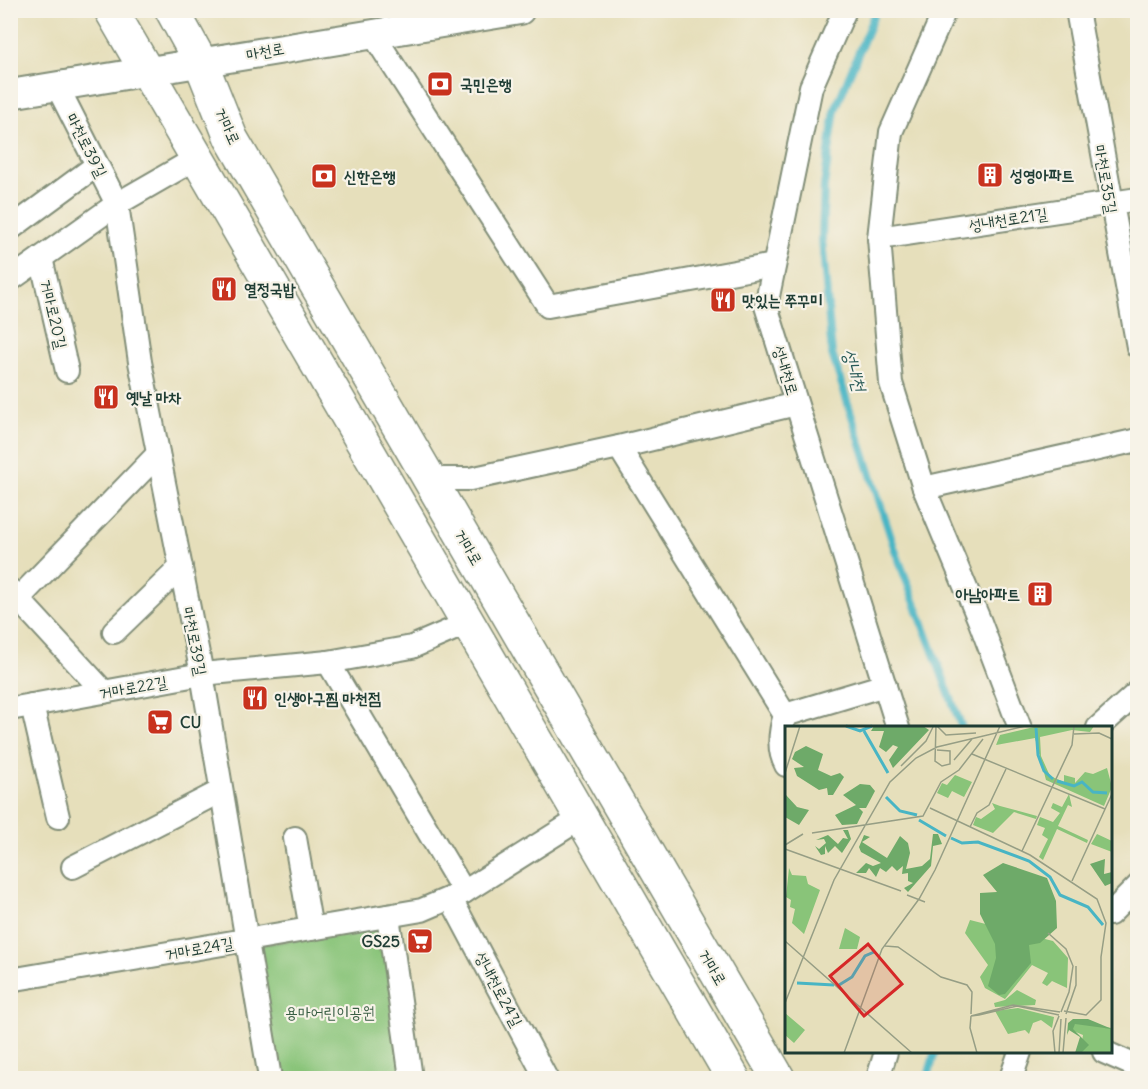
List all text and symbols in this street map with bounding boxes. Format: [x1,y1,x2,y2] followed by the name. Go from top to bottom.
[244,37,286,65] street label: 마천로
[425,69,455,99] bank icon: 국민은행
[460,74,512,94] place label: 국민은행
[211,104,245,148] street label: 거마로
[62,109,112,181] street label: 마천로39길
[1090,143,1122,215] street label: 마천로35길
[975,160,1005,190] building icon: 성영아파트
[309,161,339,191] bank icon: 신한은행
[1010,165,1075,185] place label: 성영아파트
[344,166,396,186] place label: 신한은행
[967,203,1049,235] street label: 성내천로21길
[209,274,239,304] restaurant icon: 열정국밥
[36,277,72,351] street label: 거마로20길
[244,279,296,299] place label: 열정국밥
[708,285,738,315] restaurant icon: 맛있는 쭈꾸미
[742,290,823,310] place label: 맛있는 쭈꾸미
[769,342,803,398] street label: 성내천로
[837,346,872,395] water label: 성내천
[91,382,121,412] restaurant icon: 옛날 마차
[126,387,181,407] place label: 옛날 마차
[451,525,487,569] street label: 거마로
[1025,579,1055,609] building icon: 아남아파트
[955,584,1020,604] place label: 아남아파트
[179,605,211,677] street label: 마천로39길
[97,671,169,703] street label: 거마로22길
[240,683,270,713] restaurant icon: 인생아구찜 마천점
[274,688,381,708] place label: 인생아구찜 마천점
[145,707,175,737] supermarket icon: CU
[180,712,201,732] place label: CU
[785,726,1112,1053] inset map
[405,926,435,956] supermarket icon: GS25
[362,931,400,951] place label: GS25
[163,932,235,964] street label: 거마로24길
[695,945,731,989] street label: 거마로
[471,948,527,1030] street label: 성내천로24길
[285,1002,375,1022] park label: 용마어린이공원

